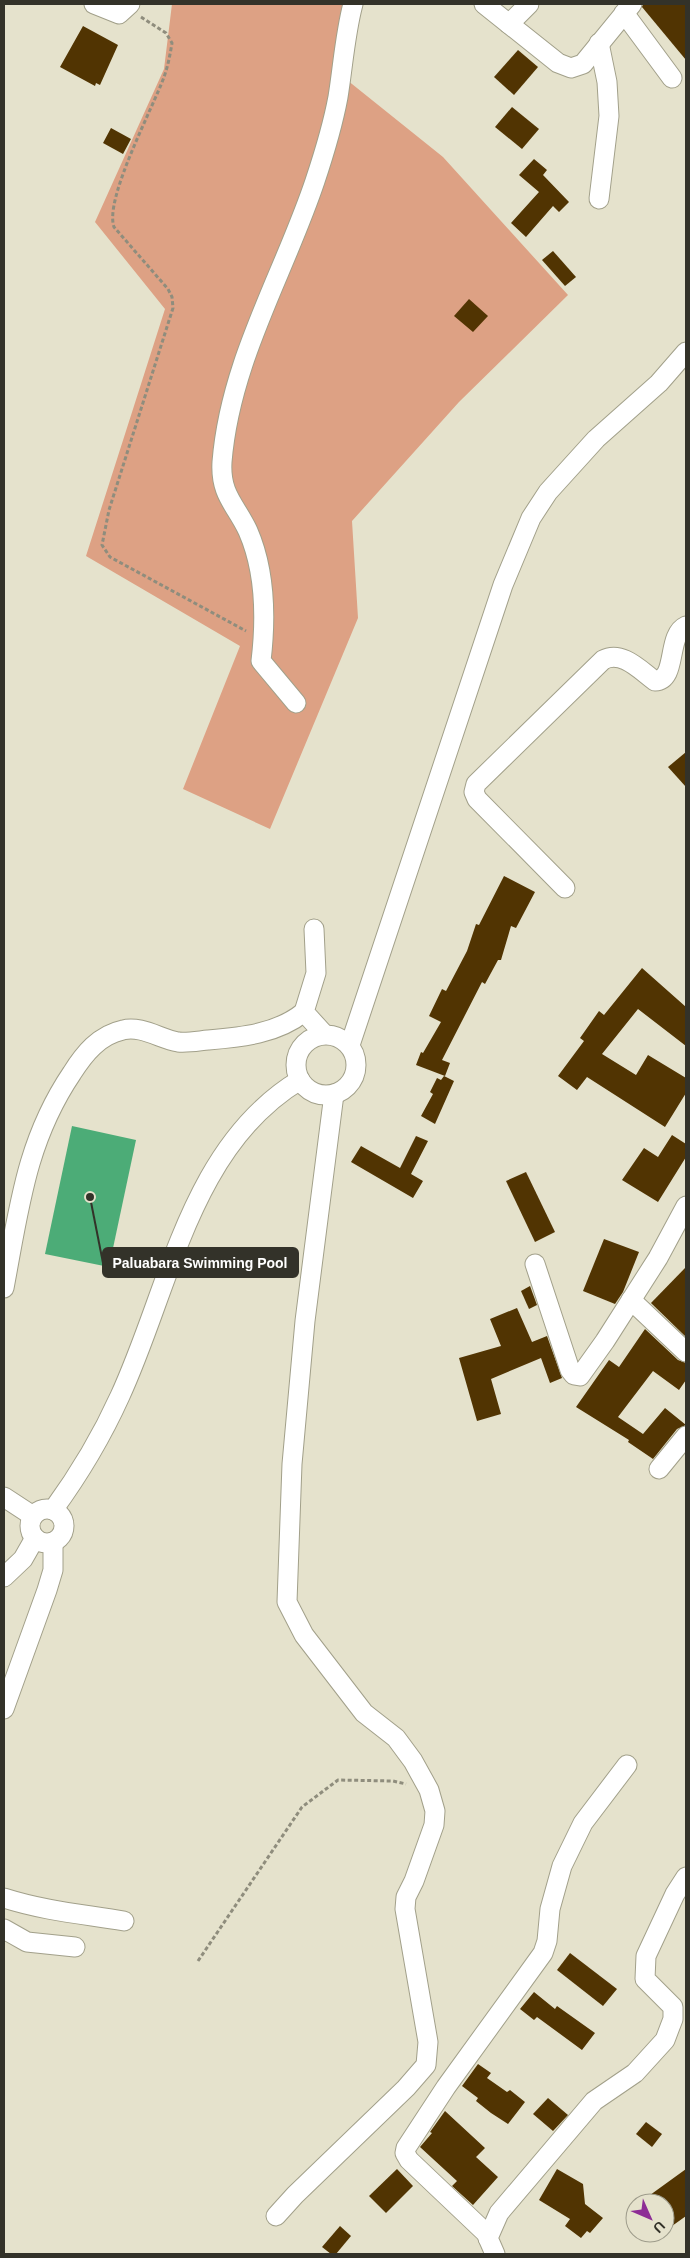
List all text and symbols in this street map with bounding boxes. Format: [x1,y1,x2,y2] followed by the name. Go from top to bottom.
[103,1248,298,1277] callout: Paluabara Swimming Pool
[112,1255,288,1271] text: Paluabara Swimming Pool
[625,2193,675,2243] north arrow
[650,2218,668,2236] text: U

